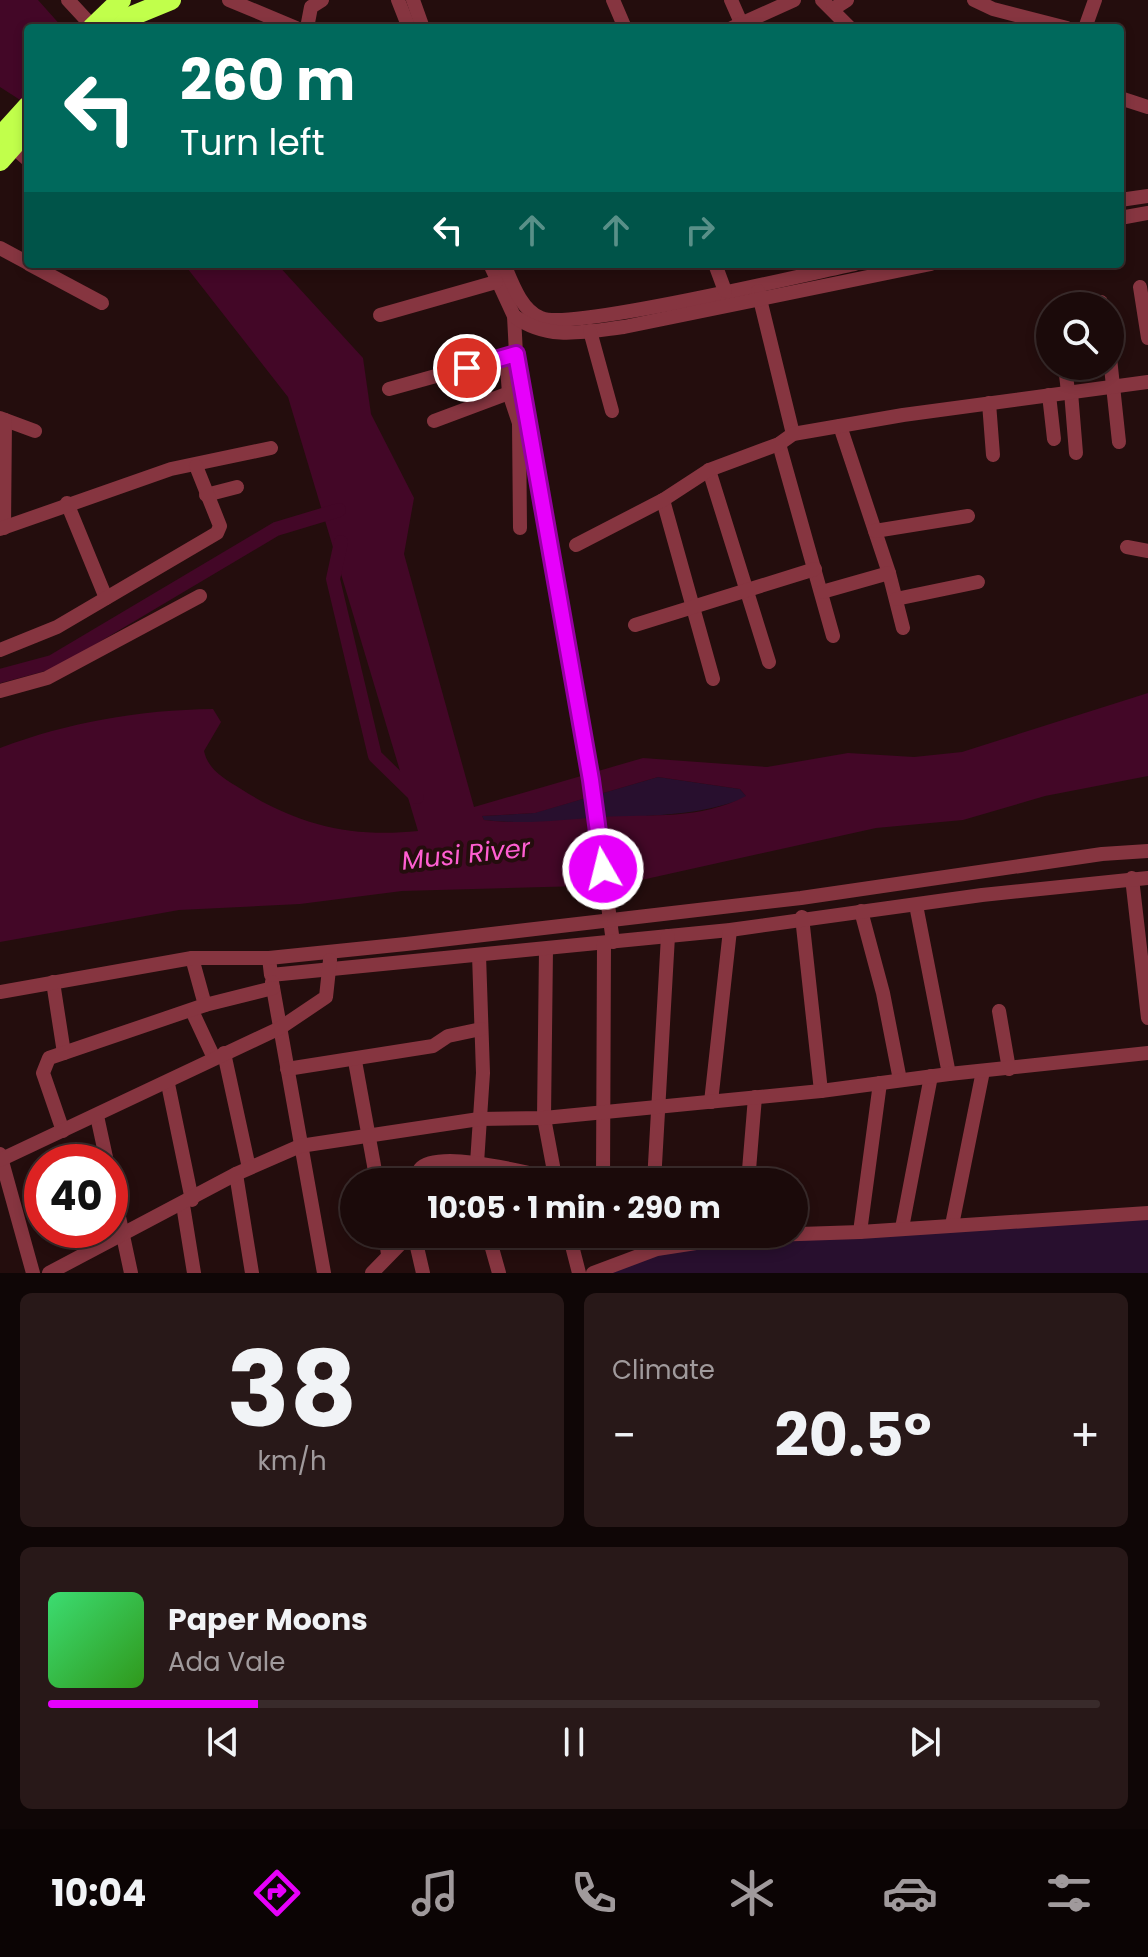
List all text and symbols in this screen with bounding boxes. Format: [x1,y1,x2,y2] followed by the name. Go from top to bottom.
[180,41,355,120] text: 260 m
[48,56,152,160] icon: left
[180,117,325,168] text: Turn left
[426,208,470,252] icon: left
[510,208,554,252] icon: ahead
[594,208,638,252] icon: ahead
[678,208,722,252] icon: right
[1036,292,1124,380] map controls
[1036,292,1124,380] button: search
[433,334,501,402] pin
[445,346,489,390] icon: arrive
[561,827,645,911] position arrow
[400,829,533,879] water label: Musi River
[24,1144,128,1248] speed limit sign: 40
[427,1186,721,1229] text: 10:05 · 1 min · 290 m
[227,1317,357,1462] text: 38
[612,1352,715,1388] text: Climate
[775,1393,932,1477] text: 20.5°
[612,1405,636,1466] text: −
[1070,1405,1100,1466] text: +
[257,1443,327,1479] text: km/h
[168,1598,368,1641] text: Paper Moons
[168,1644,285,1680] text: Ada Vale
[201,1720,245,1764] icon: previous
[552,1720,596,1764] icon: pause
[903,1720,947,1764] icon: next
[249,1865,305,1921] icon: directions
[407,1865,463,1921] icon: music
[566,1865,622,1921] icon: phone
[724,1865,780,1921] icon: climate
[882,1865,938,1921] icon: car
[1041,1865,1097,1921] icon: filters
[51,1868,146,1919] text: 10:04

